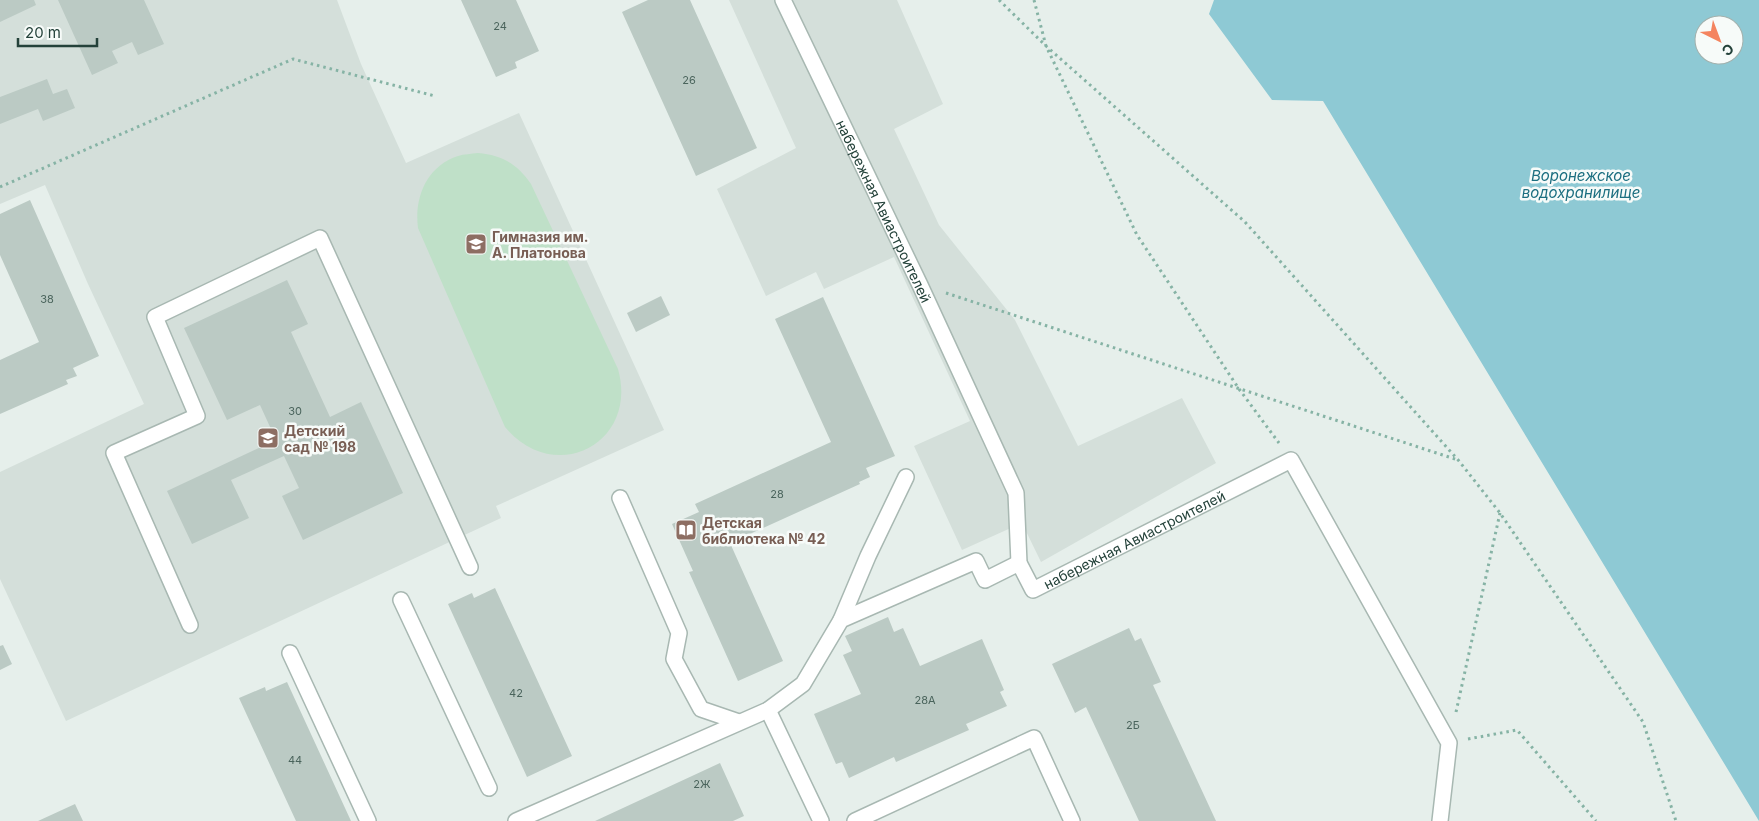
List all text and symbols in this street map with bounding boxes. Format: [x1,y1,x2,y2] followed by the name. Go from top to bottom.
[18,15,96,47] scale bar
[1694,15,1744,65] north arrow
[493,19,507,33] house number: 24
[25,23,61,42] text: 20 m
[1718,40,1738,60] text: С
[682,73,696,87] house number: 26
[833,117,935,305] street label: набережная Авиастроителей
[1522,166,1640,202] water label: Воронежское водохранилище
[492,228,588,261] place label: Гимназия им. А. Платонова
[464,232,488,256] school or university icon: Гимназия им. А. Платонова
[40,292,54,306] house number: 38
[288,404,302,418] house number: 30
[284,422,356,455] place label: Детский сад № 198
[256,426,280,450] school or university icon: Детский сад № 198
[1041,486,1228,592] street label: набережная Авиастроителей
[770,487,784,501] house number: 28
[702,514,826,547] place label: Детская библиотека № 42
[674,518,698,542] library icon: Детская библиотека № 42
[509,686,523,700] house number: 42
[914,693,936,707] house number: 28А
[1126,718,1140,732] house number: 2Б
[288,753,302,767] house number: 44
[693,777,711,791] house number: 2Ж

